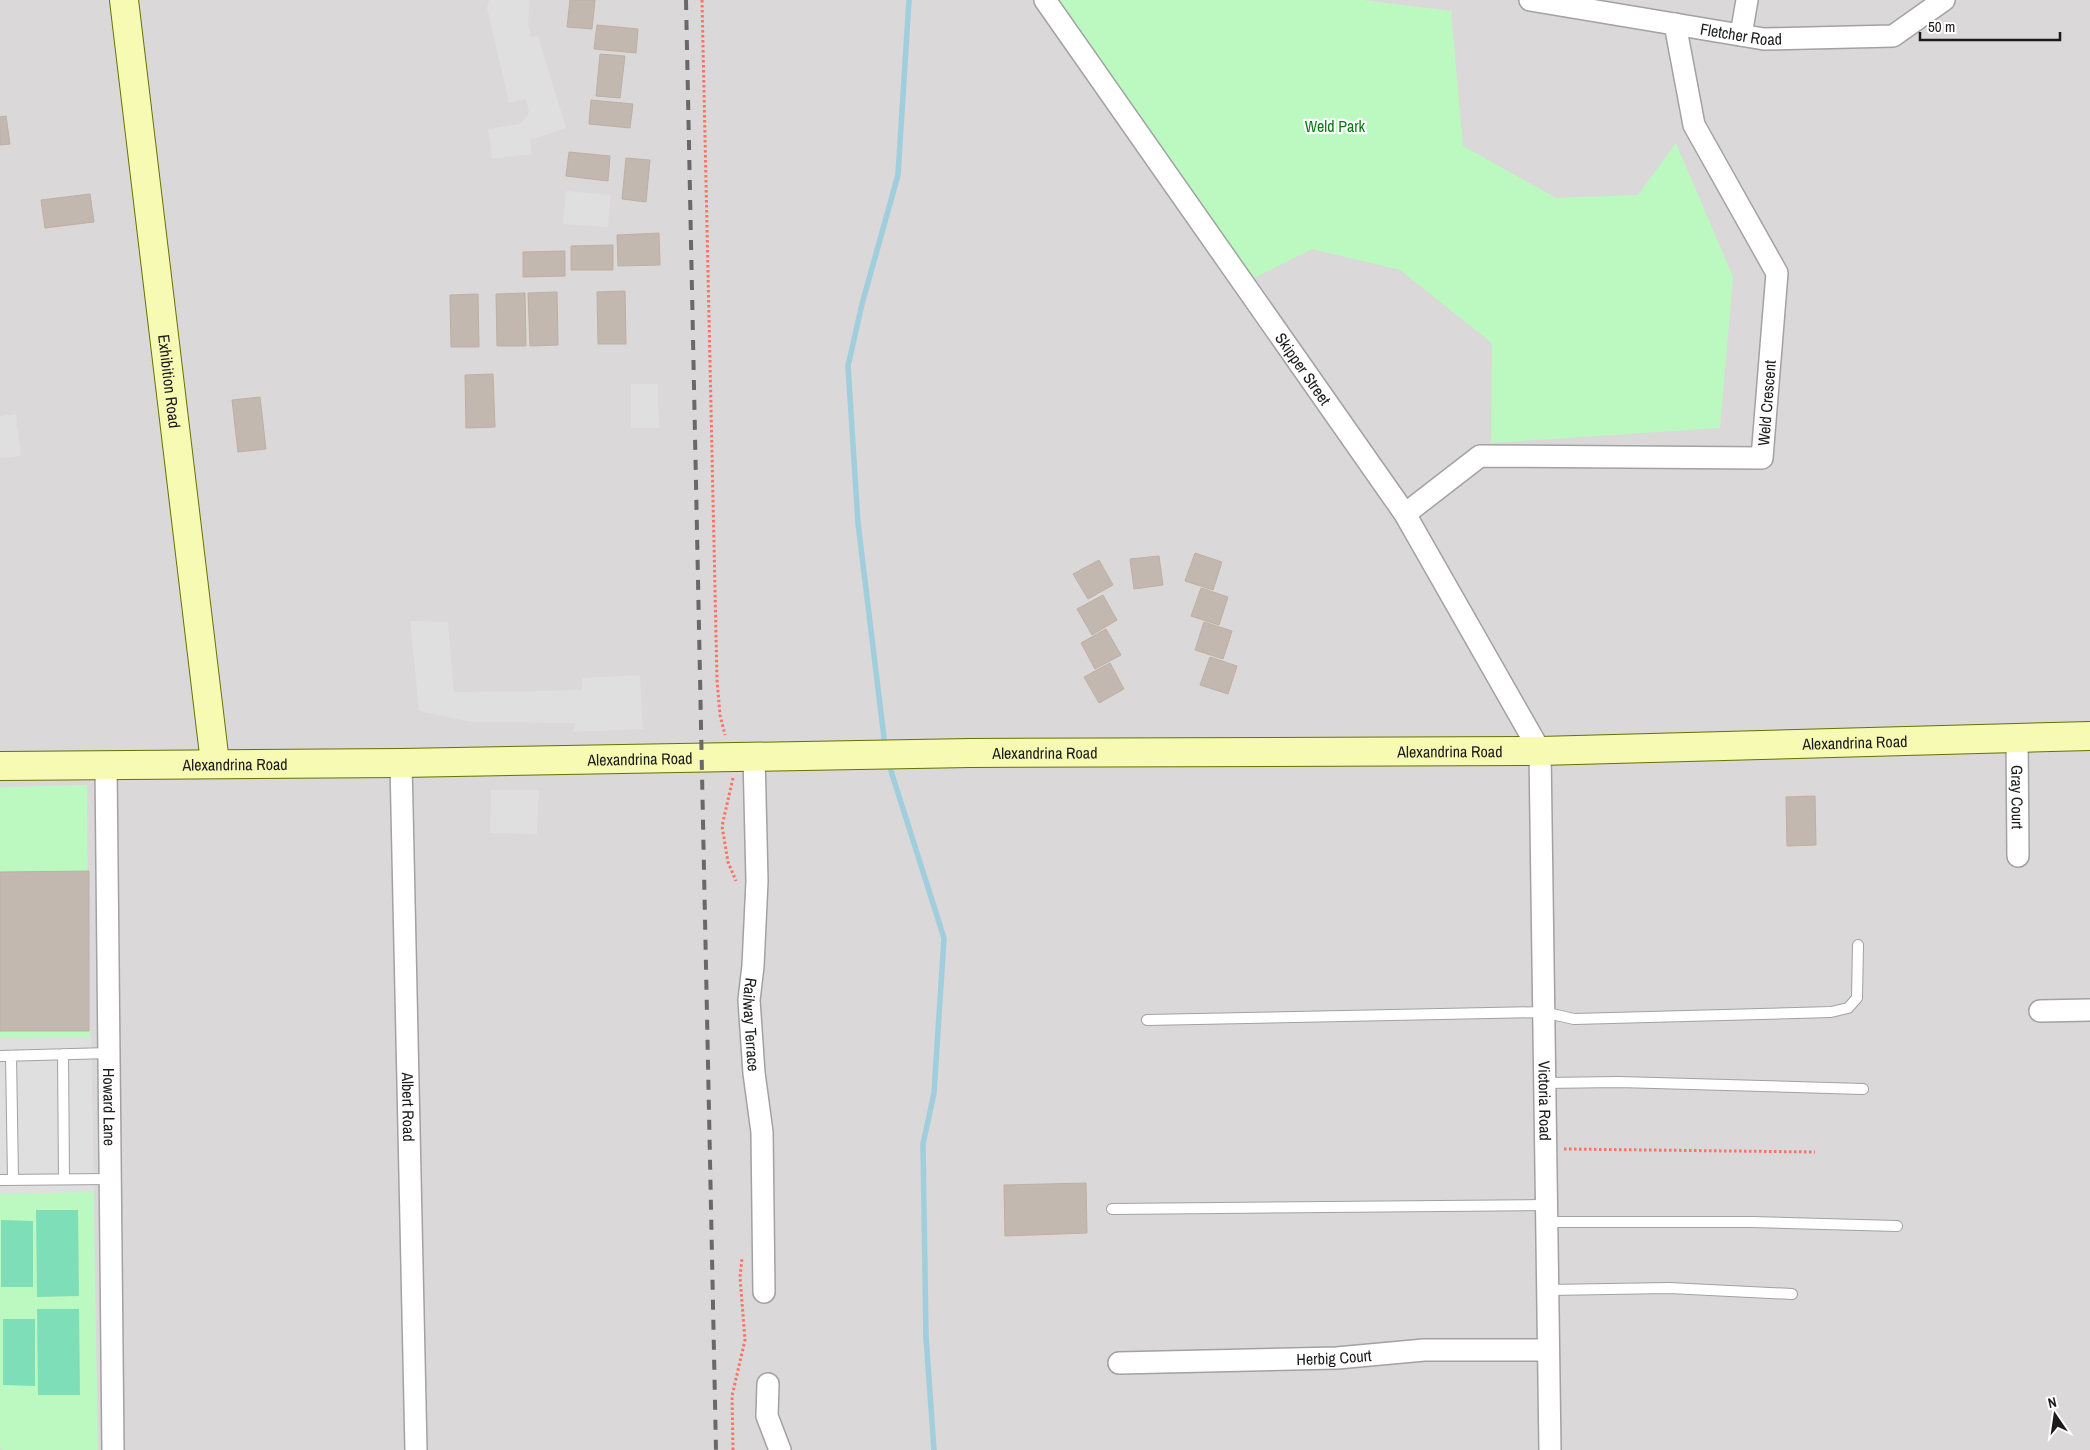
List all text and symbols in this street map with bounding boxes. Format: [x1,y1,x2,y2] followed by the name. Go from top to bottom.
[1920,10,2060,42] scale bar
[1928,16,1955,37] text: 50 m
[1699,18,1782,50] street label: Fletcher Road
[1305,115,1366,137] park label: Weld Park
[1270,328,1336,410] street label: Skipper Street
[153,333,186,429] street label: Exhibition Road
[1752,359,1781,447] street label: Weld Crescent
[1801,730,1908,755] street label: Alexandrina Road
[1396,740,1502,763] street label: Alexandrina Road
[991,742,1097,764] street label: Alexandrina Road
[586,747,693,771] street label: Alexandrina Road
[181,753,288,776] street label: Alexandrina Road
[2006,765,2029,830] street label: Gray Court
[738,977,765,1072] street label: Railway Terrace
[1533,1060,1557,1141] street label: Victoria Road
[98,1068,121,1146] street label: Howard Lane
[397,1071,420,1142] street label: Albert Road
[1296,1344,1373,1370] street label: Herbig Court
[2030,1390,2080,1440] north arrow
[2046,1393,2058,1412] text: N

